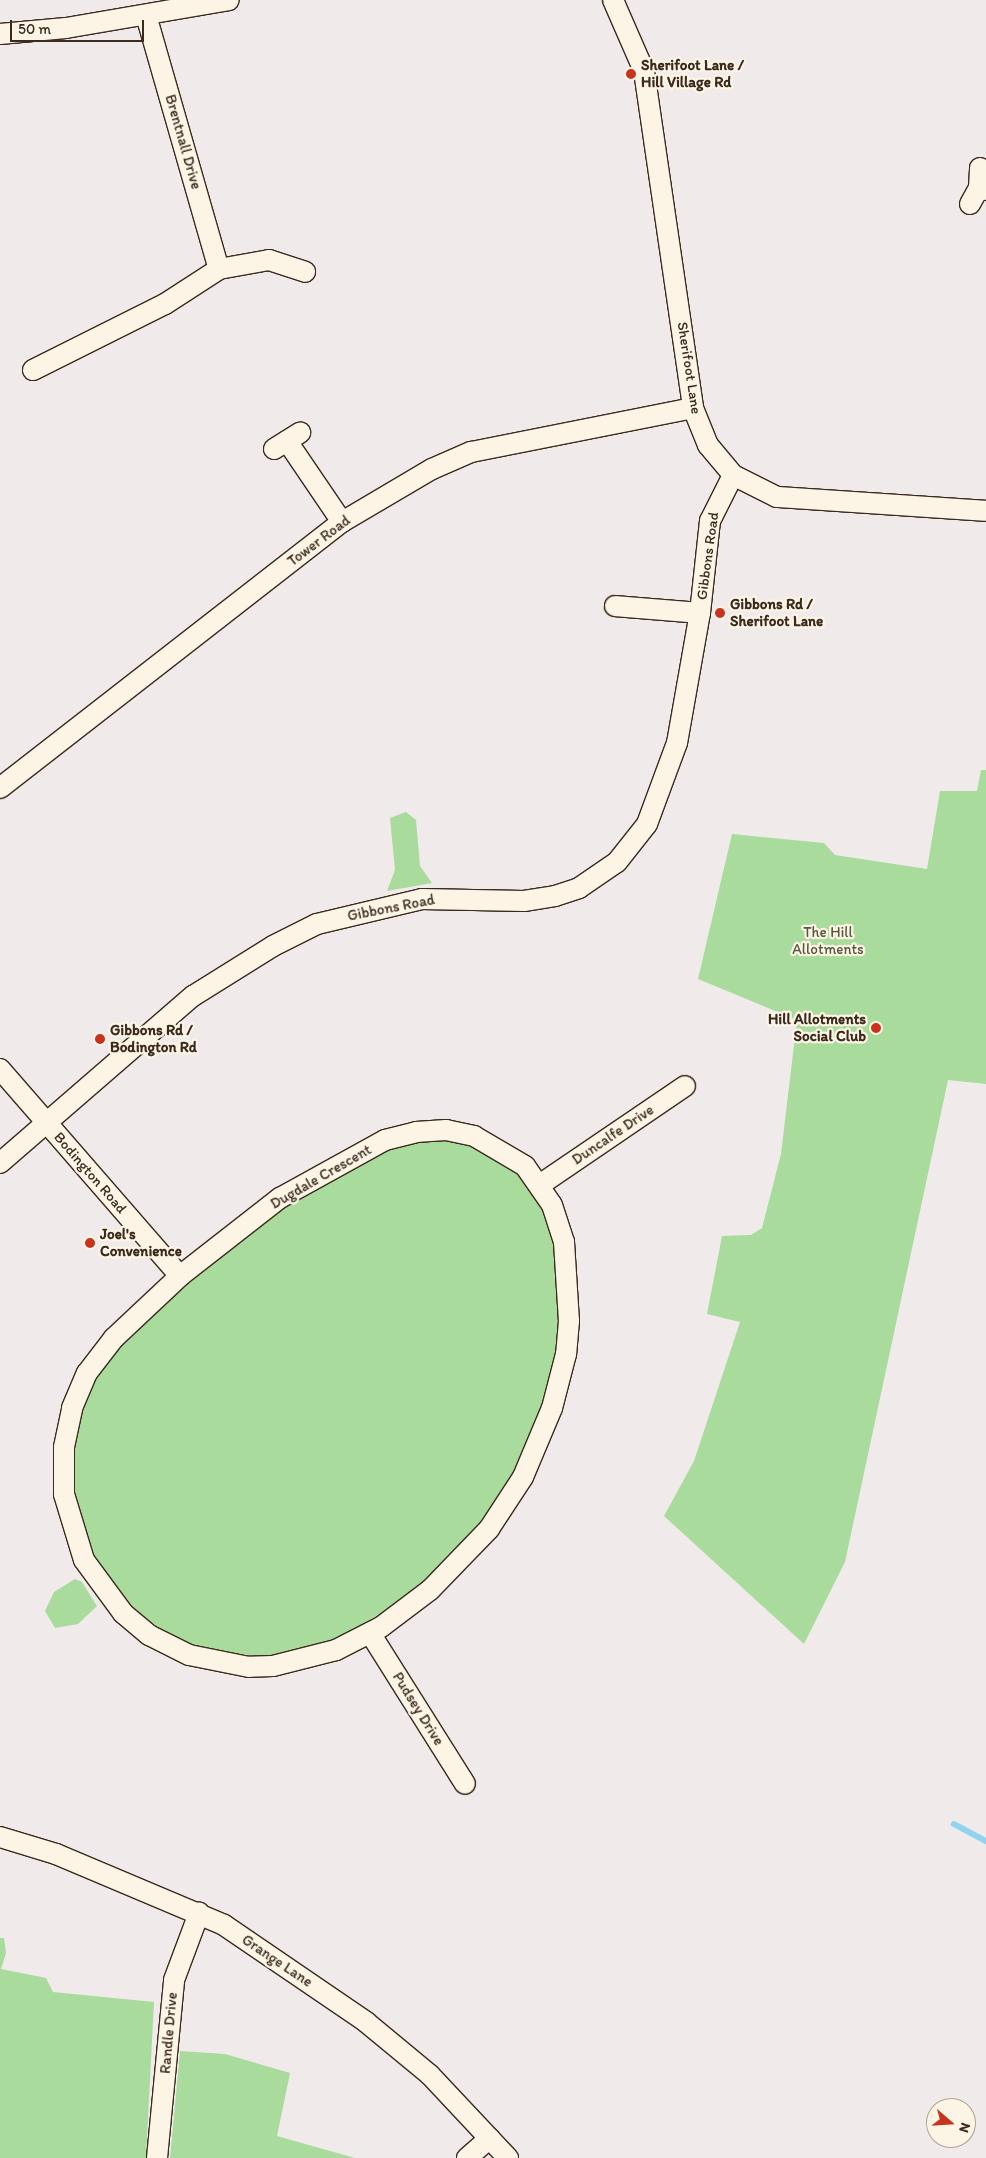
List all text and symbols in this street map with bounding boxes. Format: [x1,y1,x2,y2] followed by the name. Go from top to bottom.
[12,10,146,42] scale bar
[18,20,51,38] text: 50 m
[641,56,745,91] place label: Sherifoot Lane / Hill Village Rd
[625,68,637,80] marker: Sherifoot Lane / Hill Village Rd
[161,92,205,192] street label: Brentnall Drive
[673,320,705,416] street label: Sherifoot Lane
[693,511,723,601] street label: Gibbons Road
[284,512,354,570] street label: Tower Road
[730,595,824,630] place label: Gibbons Rd / Sherifoot Lane
[714,607,726,619] marker: Gibbons Rd / Sherifoot Lane
[346,891,436,925] street label: Gibbons Road
[792,923,864,958] park label: The Hill Allotments
[768,1010,866,1045] place label: Hill Allotments Social Club
[110,1021,197,1056] place label: Gibbons Rd / Bodington Rd
[870,1022,882,1034] marker: Hill Allotments Social Club
[94,1033,106,1045] marker: Gibbons Rd / Bodington Rd
[568,1101,658,1169] street label: Duncalfe Drive
[50,1129,130,1217] street label: Bodington Road
[267,1141,375,1213] street label: Dugdale Crescent
[100,1225,182,1260] place label: Joel's Convenience
[84,1237,96,1249] marker: Joel's Convenience
[388,1669,448,1749] street label: Pudsey Drive
[238,1931,316,1991] street label: Grange Lane
[156,1991,182,2075] street label: Randle Drive
[926,2098,976,2148] north arrow
[955,2120,974,2135] text: N

